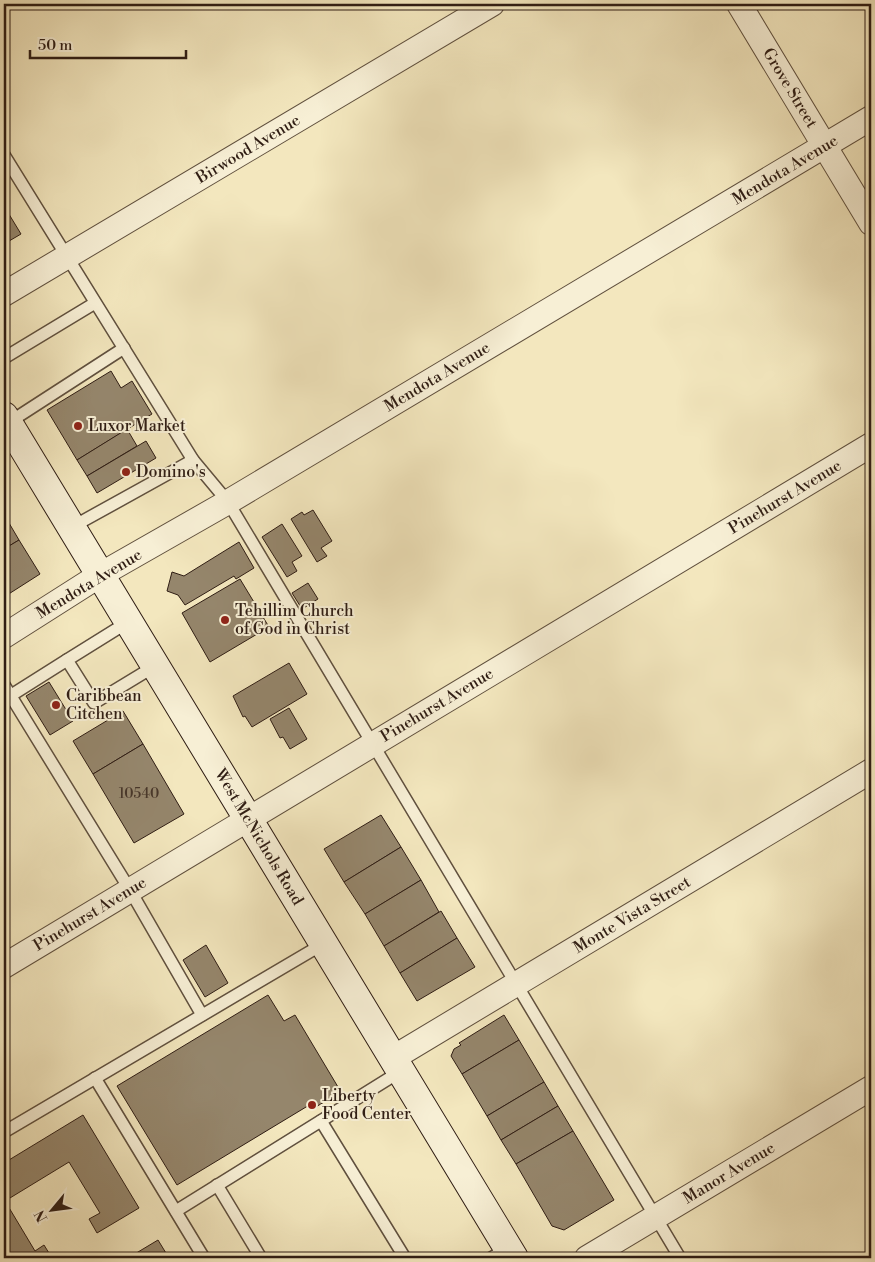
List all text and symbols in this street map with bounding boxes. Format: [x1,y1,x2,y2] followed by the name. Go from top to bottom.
[30,28,186,60] scale bar
[38,36,72,55] text: 50 m
[758,44,822,132] street label: Grove Street
[191,110,304,188] street label: Birwood Avenue
[729,131,841,209] street label: Mendota Avenue
[381,338,493,416] street label: Mendota Avenue
[88,416,186,436] place label: Luxor Market
[72,420,84,432] marker: Luxor Market
[725,455,845,539] street label: Pinehurst Avenue
[136,462,206,482] place label: Domino's
[120,466,132,478] marker: Domino's
[33,545,145,623] street label: Mendota Avenue
[235,601,354,639] place label: Tehillim Church of God in Christ
[219,614,231,626] marker: Tehillim Church of God in Christ
[377,663,497,747] street label: Pinehurst Avenue
[66,686,142,724] place label: Caribbean Citchen
[50,699,62,711] marker: Caribbean Citchen
[210,764,308,909] street label: West McNichols Road
[119,785,159,803] house number: 10540
[30,872,150,956] street label: Pinehurst Avenue
[570,872,695,958] street label: Monte Vista Street
[322,1086,411,1124] place label: Liberty Food Center
[306,1099,318,1111] marker: Liberty Food Center
[679,1138,779,1208] street label: Manor Avenue
[28,1184,78,1234] north arrow
[31,1207,52,1225] text: N

